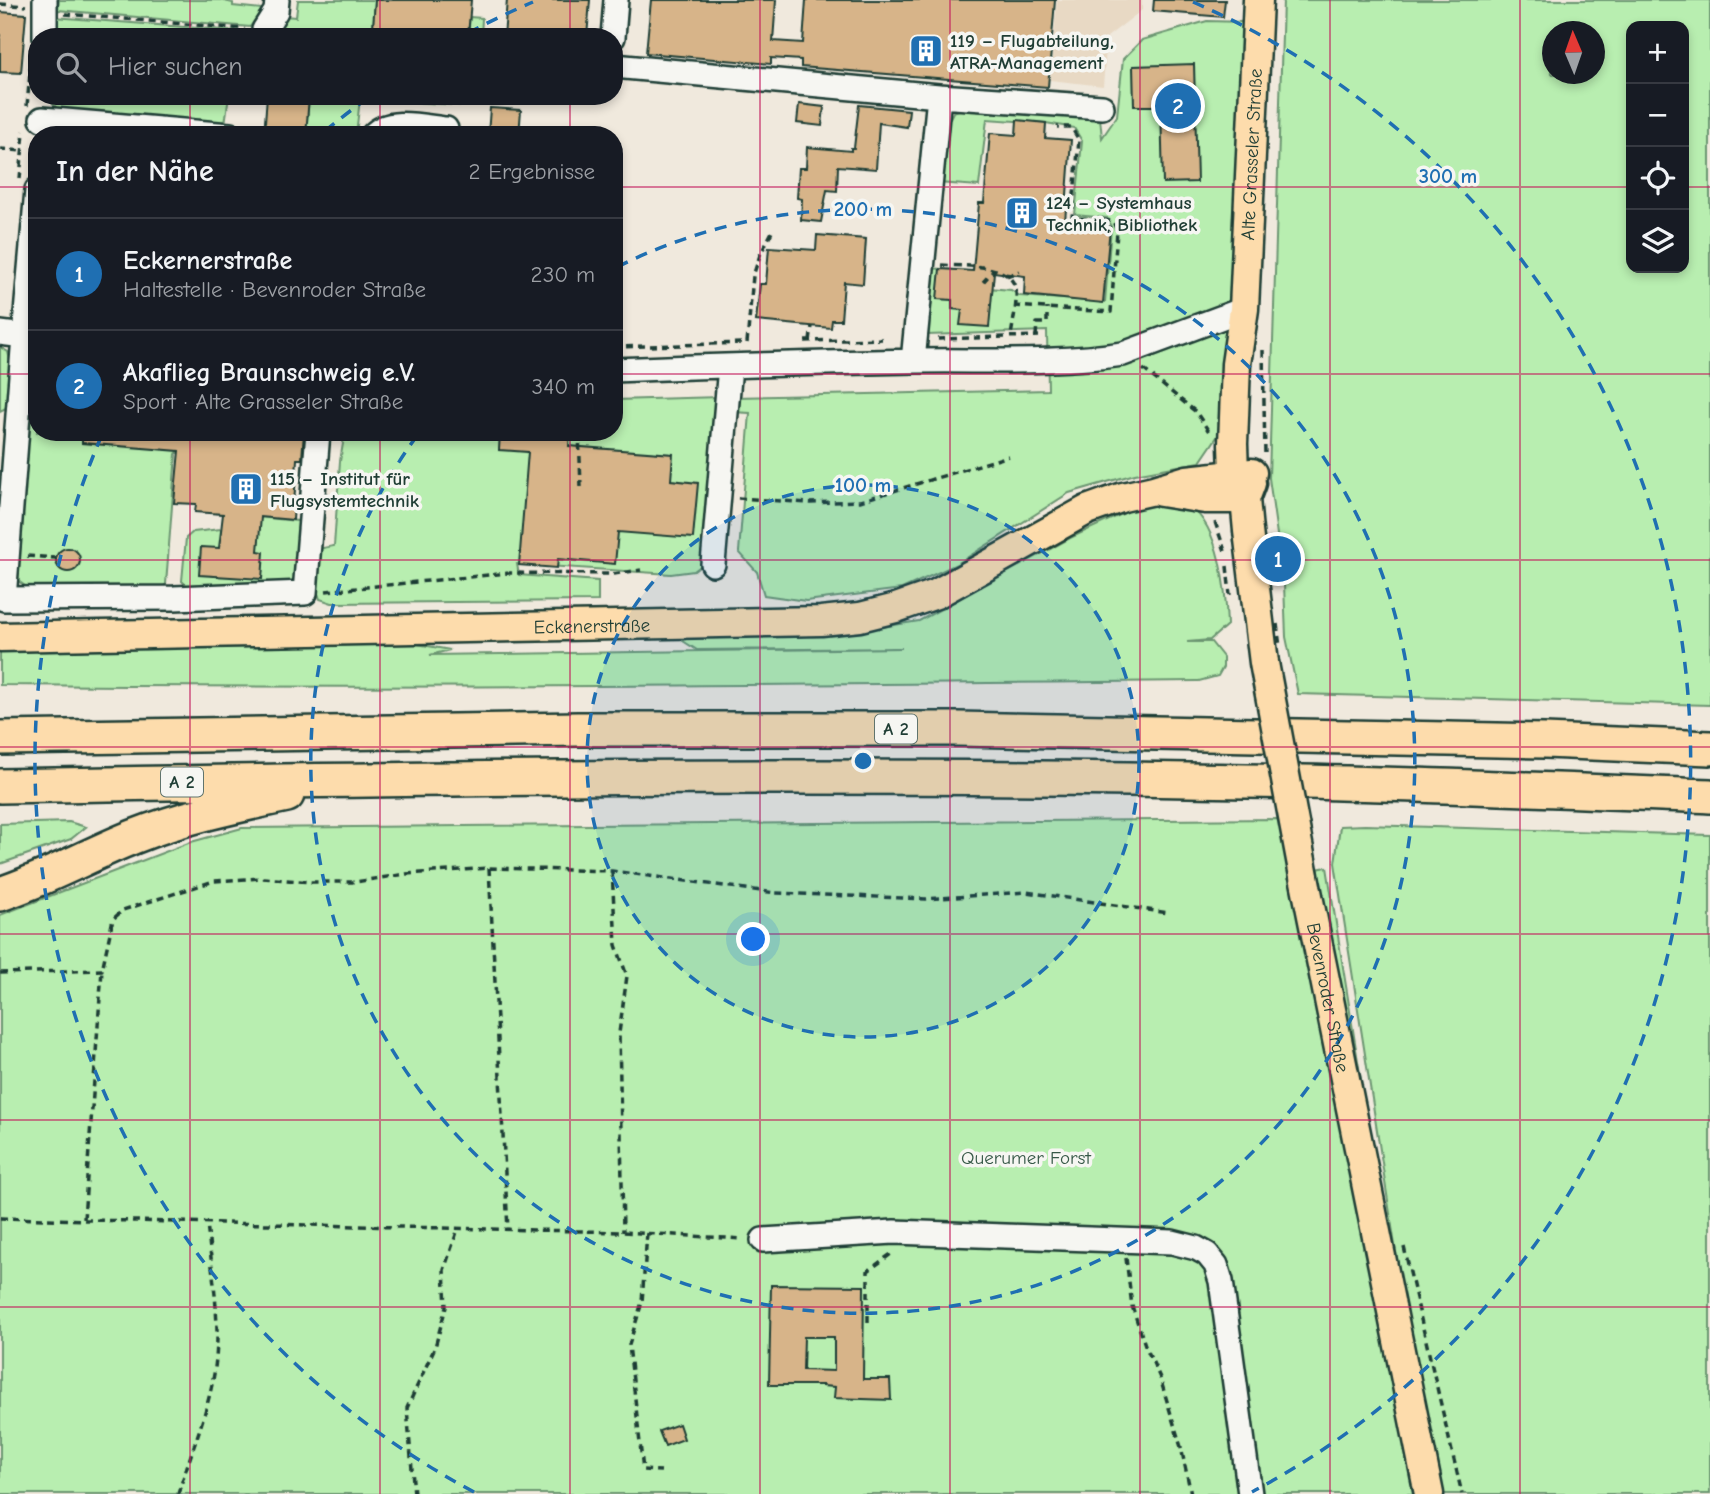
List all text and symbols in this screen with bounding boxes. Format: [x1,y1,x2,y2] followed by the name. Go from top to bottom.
[1542,21,1605,84] north arrow
[1626,21,1689,273] map controls
[1626,21,1689,84] button: +
[28,28,623,105] search box
[950,30,1114,74] place label: 119 – Flugabteilung, ATRA-Management
[907,32,945,70] building icon: 119 – Flugabteilung, ATRA-Management
[52,48,90,86] icon: search
[108,52,243,82] text: Hier suchen
[1237,68,1267,241] street label: Alte Grasseler Straße
[1155,80,1201,132] pin: 2
[1626,84,1689,147] button: −
[1626,147,1689,210] button: locate
[56,154,214,189] text: In der Nähe
[468,158,595,185] text: 2 Ergebnisse
[1419,164,1477,188] text: 300 m
[1046,192,1198,236] place label: 124 – Systemhaus Technik, Bibliothek
[1003,194,1041,232] building icon: 124 – Systemhaus Technik, Bibliothek
[834,197,892,221] text: 200 m
[1626,210,1689,273] button: layers
[123,246,292,276] text: Eckernerstraße
[74,261,84,288] text: 1
[531,261,595,288] text: 230 m
[123,276,426,303] text: Haltestelle · Bevenroder Straße
[123,358,416,388] text: Akaflieg Braunschweig e.V.
[73,373,85,400] text: 2
[532,373,595,400] text: 340 m
[123,388,403,415] text: Sport · Alte Grasseler Straße
[270,468,420,512] place label: 115 – Institut für Flugsystemtechnik
[227,470,265,508] building icon: 115 – Institut für Flugsystemtechnik
[835,473,891,497] text: 100 m
[1255,533,1301,585] pin: 1
[533,614,650,639] street label: Eckenerstraße
[875,714,917,744] road number: A 2
[851,749,875,773] centre of rings
[161,768,203,796] road number: A 2
[1302,921,1353,1075] street label: Bevenroder Straße
[736,922,770,956] your location
[961,1147,1091,1169] park label: Querumer Forst

